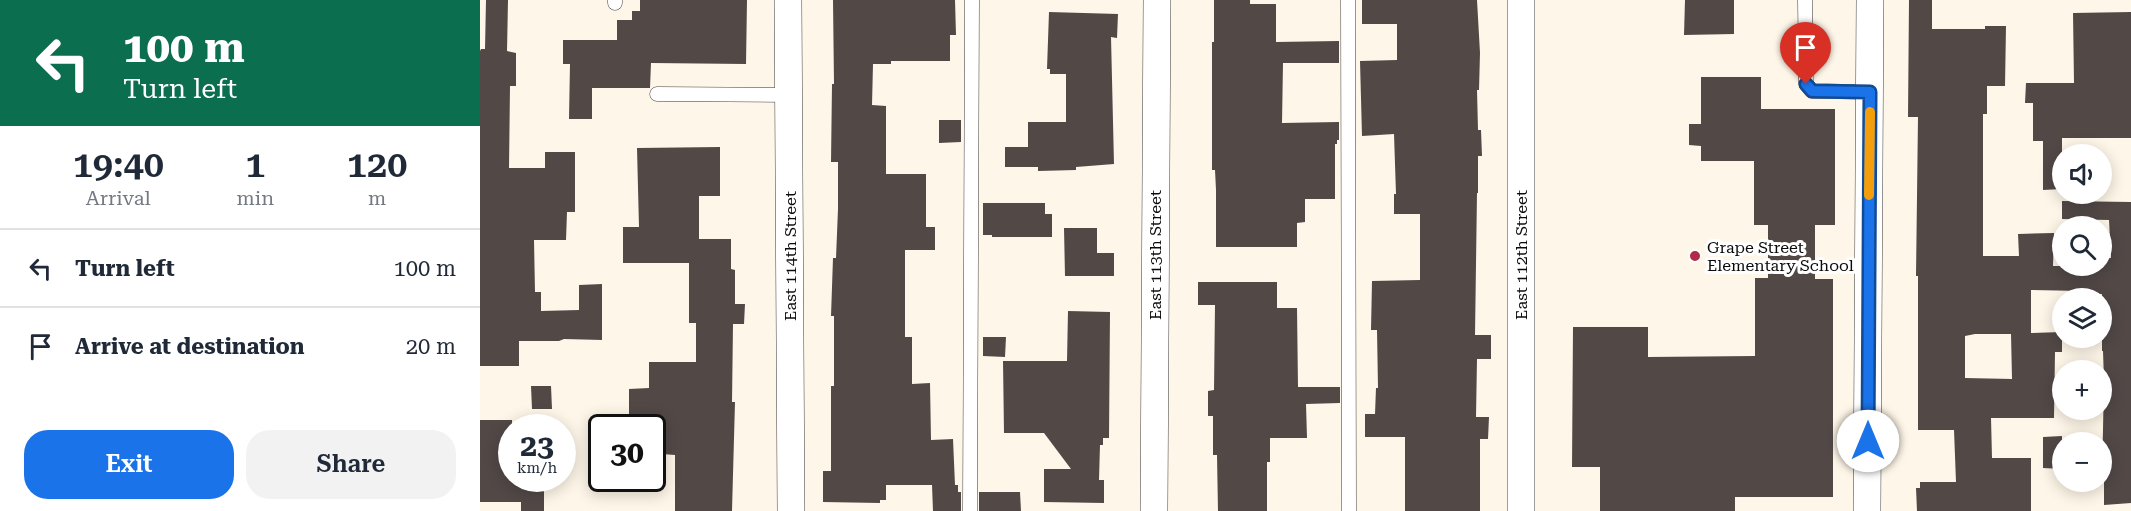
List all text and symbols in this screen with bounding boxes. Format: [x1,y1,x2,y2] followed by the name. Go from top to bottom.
[1780,22,1831,84] pin
[123,23,245,72] text: 100 m
[24,24,102,102] icon: left
[1789,31,1822,64] icon: arrive
[123,73,237,105] text: Turn left
[73,144,164,186] text: 19:40
[245,144,265,186] text: 1
[347,144,407,186] text: 120
[2052,144,2112,492] map controls
[2052,144,2112,204] button: sound
[86,186,151,210] text: Arrival
[237,186,274,210] text: min
[368,186,386,210] text: m
[1146,190,1165,320] street label: East 113th Street
[1512,190,1531,320] street label: East 112th Street
[781,191,800,321] street label: East 114th Street
[2052,216,2112,276] button: search
[1707,238,1854,275] place label: Grape Street Elementary School
[1688,249,1702,263] marker: Grape Street Elementary School
[24,252,57,285] icon: left
[75,256,175,281] text: Turn left
[393,256,456,281] text: 100 m
[2052,288,2112,348] button: layers
[24,330,57,363] icon: arrive
[75,334,304,359] text: Arrive at destination
[406,334,456,359] text: 20 m
[2052,360,2112,420] button: +
[1836,409,1900,473] position arrow
[588,414,666,492] speed limit sign: 30
[520,428,554,463] text: 23
[24,430,234,499] button: Exit
[246,430,456,499] button: Share
[2052,432,2112,492] button: −
[517,459,557,477] text: km/h

